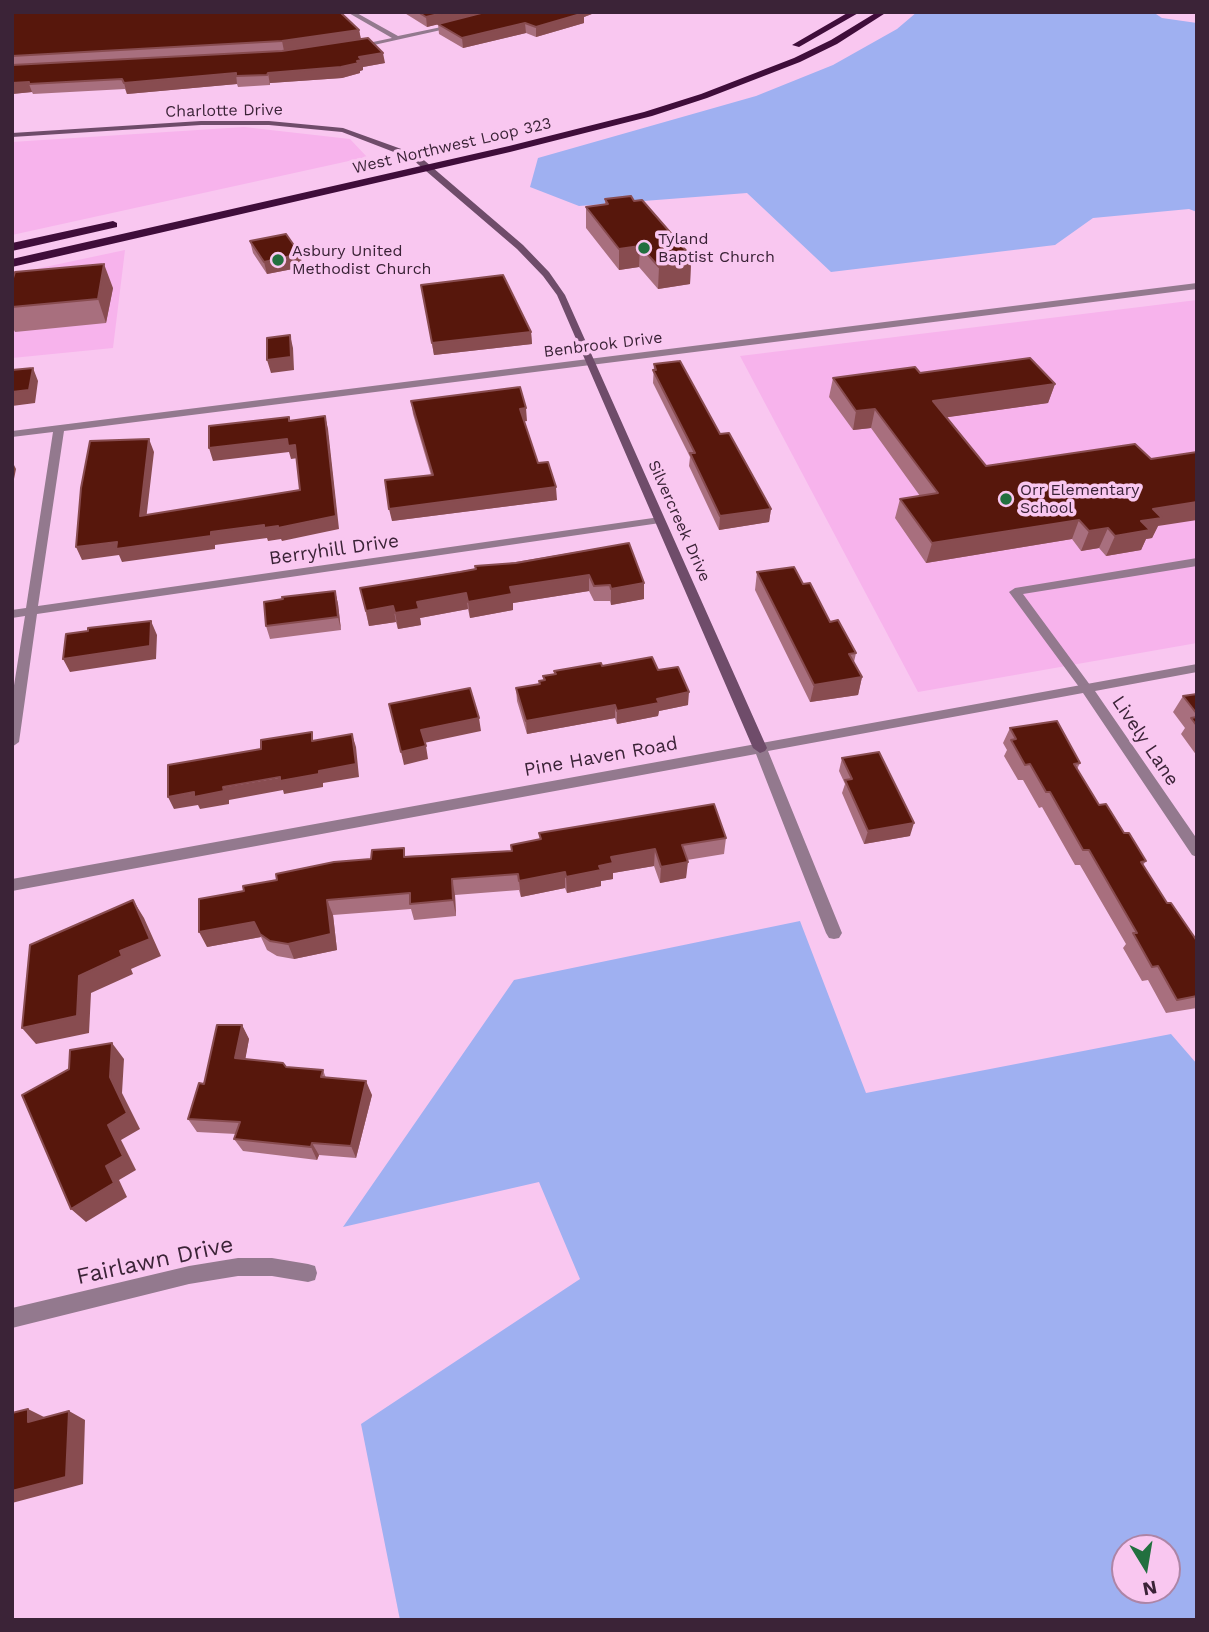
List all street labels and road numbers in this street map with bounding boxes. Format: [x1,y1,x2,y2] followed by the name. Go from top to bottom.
[165,100,283,122] street label: Charlotte Drive
[351,114,553,178] street label: West Northwest Loop 323
[543,328,663,362] street label: Benbrook Drive
[644,457,714,585] street label: Silvercreek Drive
[268,530,400,570] street label: Berryhill Drive
[1107,692,1183,790] street label: Lively Lane
[522,732,680,782] street label: Pine Haven Road
[74,1231,236,1291] street label: Fairlawn Drive

